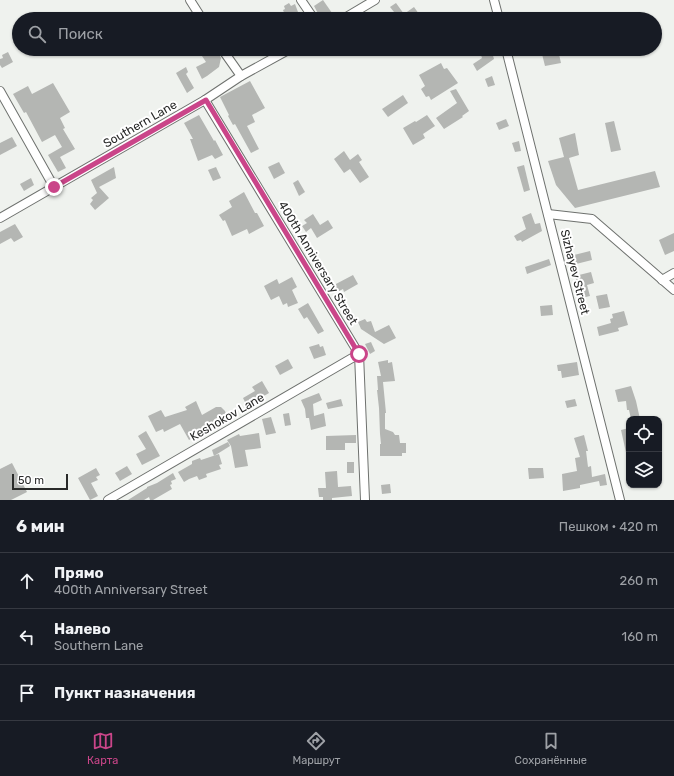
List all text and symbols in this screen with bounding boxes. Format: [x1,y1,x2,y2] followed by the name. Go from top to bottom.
[12,12,662,56] search box
[26,23,48,45] icon: search
[58,25,103,43] text: Поиск
[101,97,179,151] street label: Southern Lane
[45,178,63,196] route end
[275,199,361,328] street label: 400th Anniversary Street
[558,228,592,316] street label: Sizhayev Street
[350,345,368,363] route start
[188,390,267,444] street label: Keshokov Lane
[626,416,662,488] map controls
[626,416,662,452] button: locate
[626,452,662,488] button: layers
[12,472,68,491] scale bar
[18,474,44,487] text: 50 m
[16,516,65,536] text: 6 мин
[559,519,658,534] text: Пешком · 420 m
[54,564,104,582] text: Прямо
[16,570,38,592] icon: ahead
[620,573,658,588] text: 260 m
[54,582,208,597] text: 400th Anniversary Street
[54,620,111,638] text: Налево
[16,626,38,648] icon: left
[622,629,658,644] text: 160 m
[54,638,143,653] text: Southern Lane
[16,682,38,704] icon: arrive
[54,684,196,702] text: Пункт назначения
[87,730,118,767] tab: Карта
[292,730,341,767] tab: Маршрут
[515,730,587,767] tab: Сохранённые

